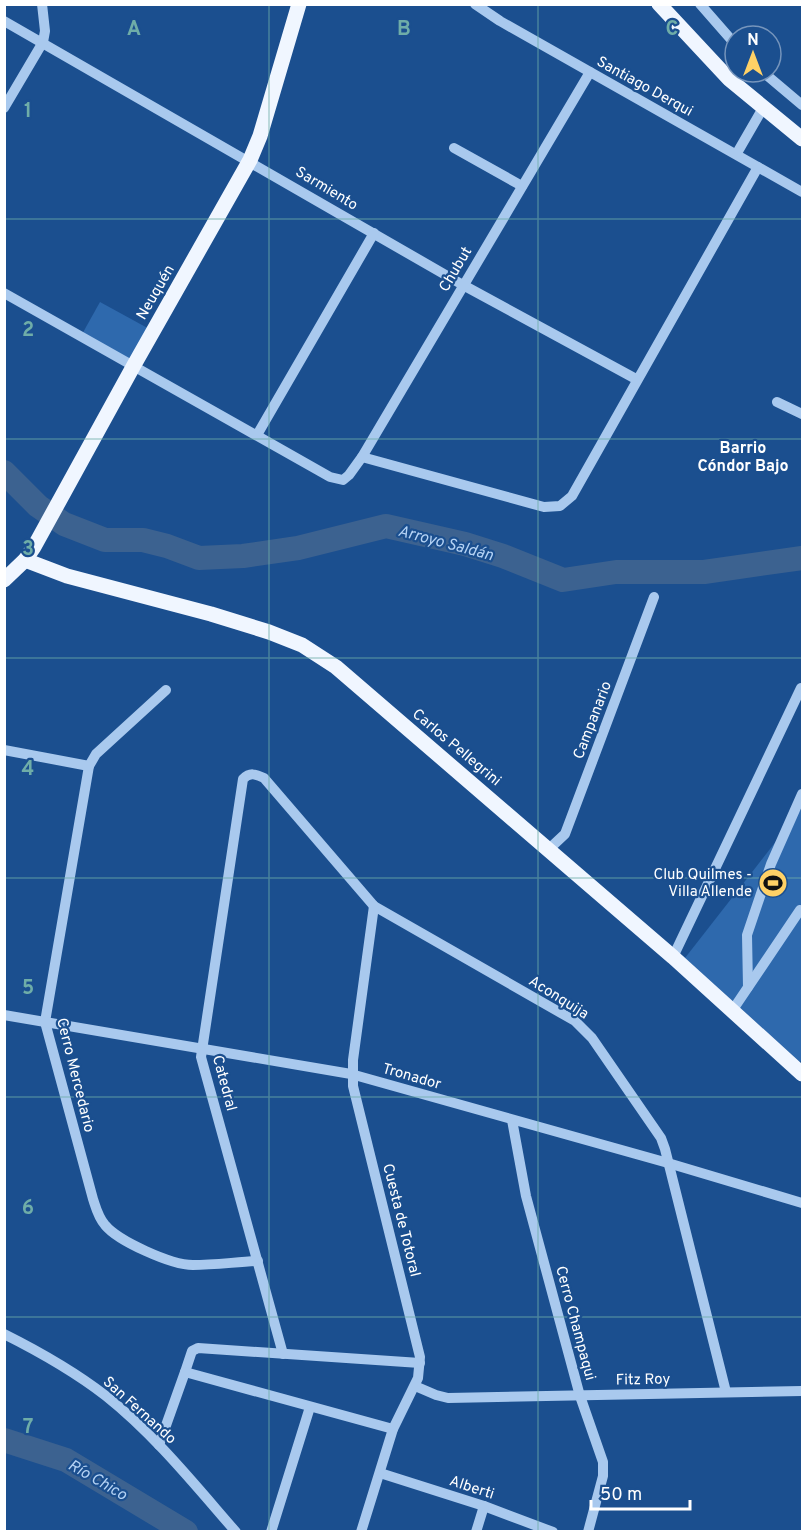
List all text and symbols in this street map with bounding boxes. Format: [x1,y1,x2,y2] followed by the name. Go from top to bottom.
[127,17,141,43] text: A
[397,17,411,43] text: B
[666,17,678,43] text: C
[723,24,783,84] north arrow
[747,31,759,51] text: N
[593,53,696,122] street label: Santiago Derqui
[24,99,32,125] text: 1
[291,163,361,215] street label: Sarmiento
[435,244,477,296] street label: Chubut
[133,262,180,324] street label: Neuquén
[22,318,34,344] text: 2
[697,439,789,477] district label: Barrio Cóndor Bajo
[396,522,495,566] water label: Arroyo Saldán
[22,537,34,563] text: 3
[570,679,617,762] street label: Campanario
[408,705,504,791] street label: Carlos Pellegrini
[22,757,34,783] text: 4
[653,866,752,902] place label: Club Quilmes - Villa Allende
[757,867,789,899] sports icon: Club Quilmes - Villa Allende
[525,972,592,1024] street label: Aconquija
[22,976,34,1002] text: 5
[51,1016,98,1135] street label: Cerro Mercedario
[207,1053,240,1113] street label: Catedral
[380,1060,443,1095] street label: Tronador
[377,1162,424,1279] street label: Cuesta de Totoral
[22,1196,34,1222] text: 6
[550,1264,599,1383] street label: Cerro Champaqui
[616,1371,671,1390] street label: Fitz Roy
[98,1373,180,1449] street label: San Fernando
[23,1415,33,1441] text: 7
[64,1456,131,1506] water label: Río Chico
[447,1472,496,1505] street label: Alberti
[591,1473,690,1511] scale bar
[600,1484,642,1507] text: 50 m

